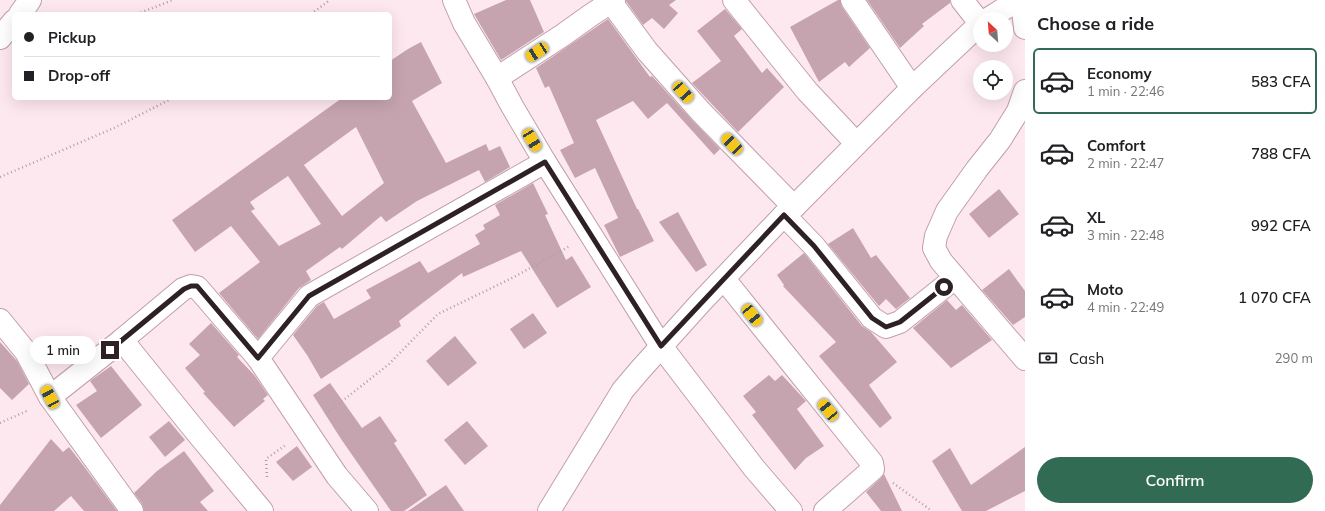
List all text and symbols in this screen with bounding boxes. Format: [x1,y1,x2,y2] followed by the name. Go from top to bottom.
[973,12,1013,52] north arrow
[973,12,1013,100] map controls
[1037,12,1154,35] text: Choose a ride
[48,28,96,47] text: Pickup
[524,40,550,64] car
[973,60,1013,100] button: locate
[1039,63,1075,99] icon: car
[1087,64,1152,83] text: Economy
[48,66,110,85] text: Drop-off
[1251,72,1311,91] text: 583 CFA
[671,79,695,105] car
[1087,83,1164,99] text: 1 min · 22:46
[521,127,543,153] car
[719,131,745,157] car
[1039,135,1075,171] icon: car
[1087,136,1145,155] text: Comfort
[1251,144,1311,163] text: 788 CFA
[1087,155,1164,171] text: 2 min · 22:47
[1039,207,1075,243] icon: car
[1087,208,1105,227] text: XL
[1251,216,1311,235] text: 992 CFA
[1087,227,1164,243] text: 3 min · 22:48
[935,278,953,296] route start
[1039,279,1075,315] icon: car
[1087,280,1123,299] text: Moto
[1238,288,1311,307] text: 1 070 CFA
[1087,299,1164,315] text: 4 min · 22:49
[740,302,764,328] car
[30,336,96,364] callout: 1 min
[101,341,119,359] route end
[46,342,80,358] text: 1 min
[1037,347,1059,369] icon: cash
[1069,349,1104,368] text: Cash
[1275,350,1313,366] text: 290 m
[39,384,61,410] car
[816,397,840,423] car
[1037,457,1313,503] button: Confirm

